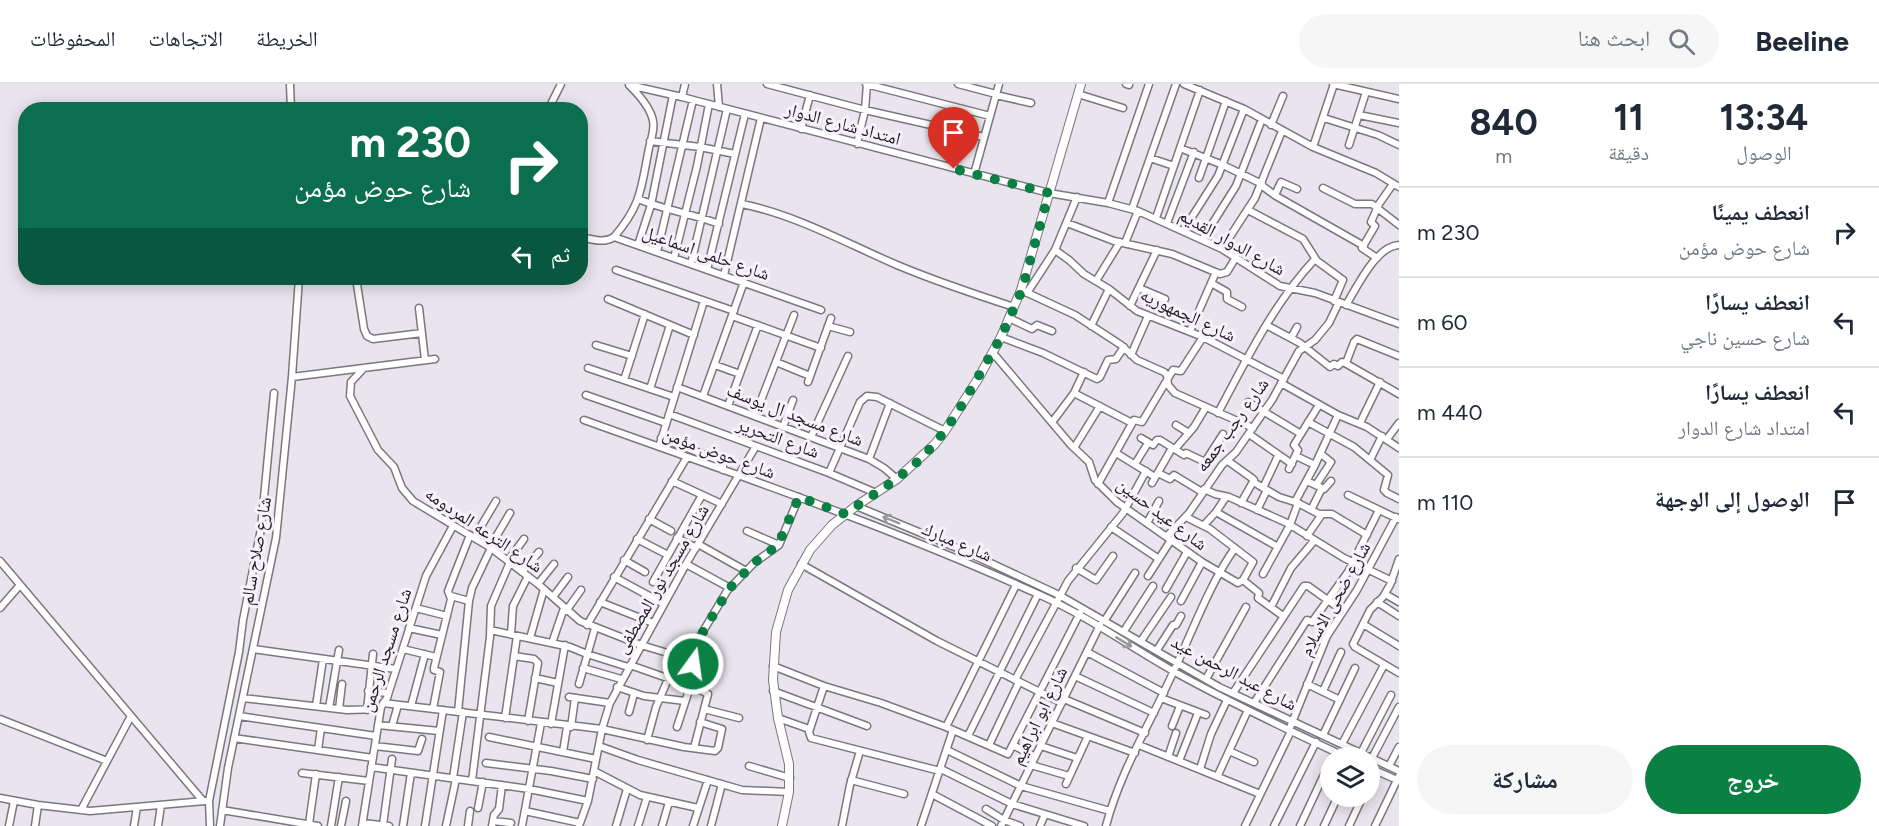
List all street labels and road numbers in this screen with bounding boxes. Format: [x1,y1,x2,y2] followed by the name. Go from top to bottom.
[782,98,903,150] street label: امتداد شارع الدوار
[1174,204,1289,281] street label: شارع الدوار القديم
[639,221,773,285] street label: شارع حلمى اسماعيل
[1137,283,1239,347] street label: شارع الجمهوريه
[1191,374,1273,476] street label: شارع رجب جمعه
[724,379,866,451] street label: شارع مسجد ال يوسف
[733,413,822,463] street label: شارع التحرير
[660,422,778,484] street label: شارع حوض مؤمن
[1112,473,1212,555] street label: شارع عيد حسين
[421,483,547,577] street label: شارع الترعه المردومه
[236,495,277,607] street label: شارع صلاح سالم
[610,500,714,658] street label: شارع مسجد نور المصطفى
[919,517,995,567] street label: شارع مبارك
[1295,538,1376,660] street label: شارع ضحى الاسلام
[356,585,416,715] street label: شارع مسجد الرحمن
[1167,631,1301,715] street label: شارع عبد الرحمن عيد
[1006,663,1073,769] street label: شارع ابو ابراهيم

